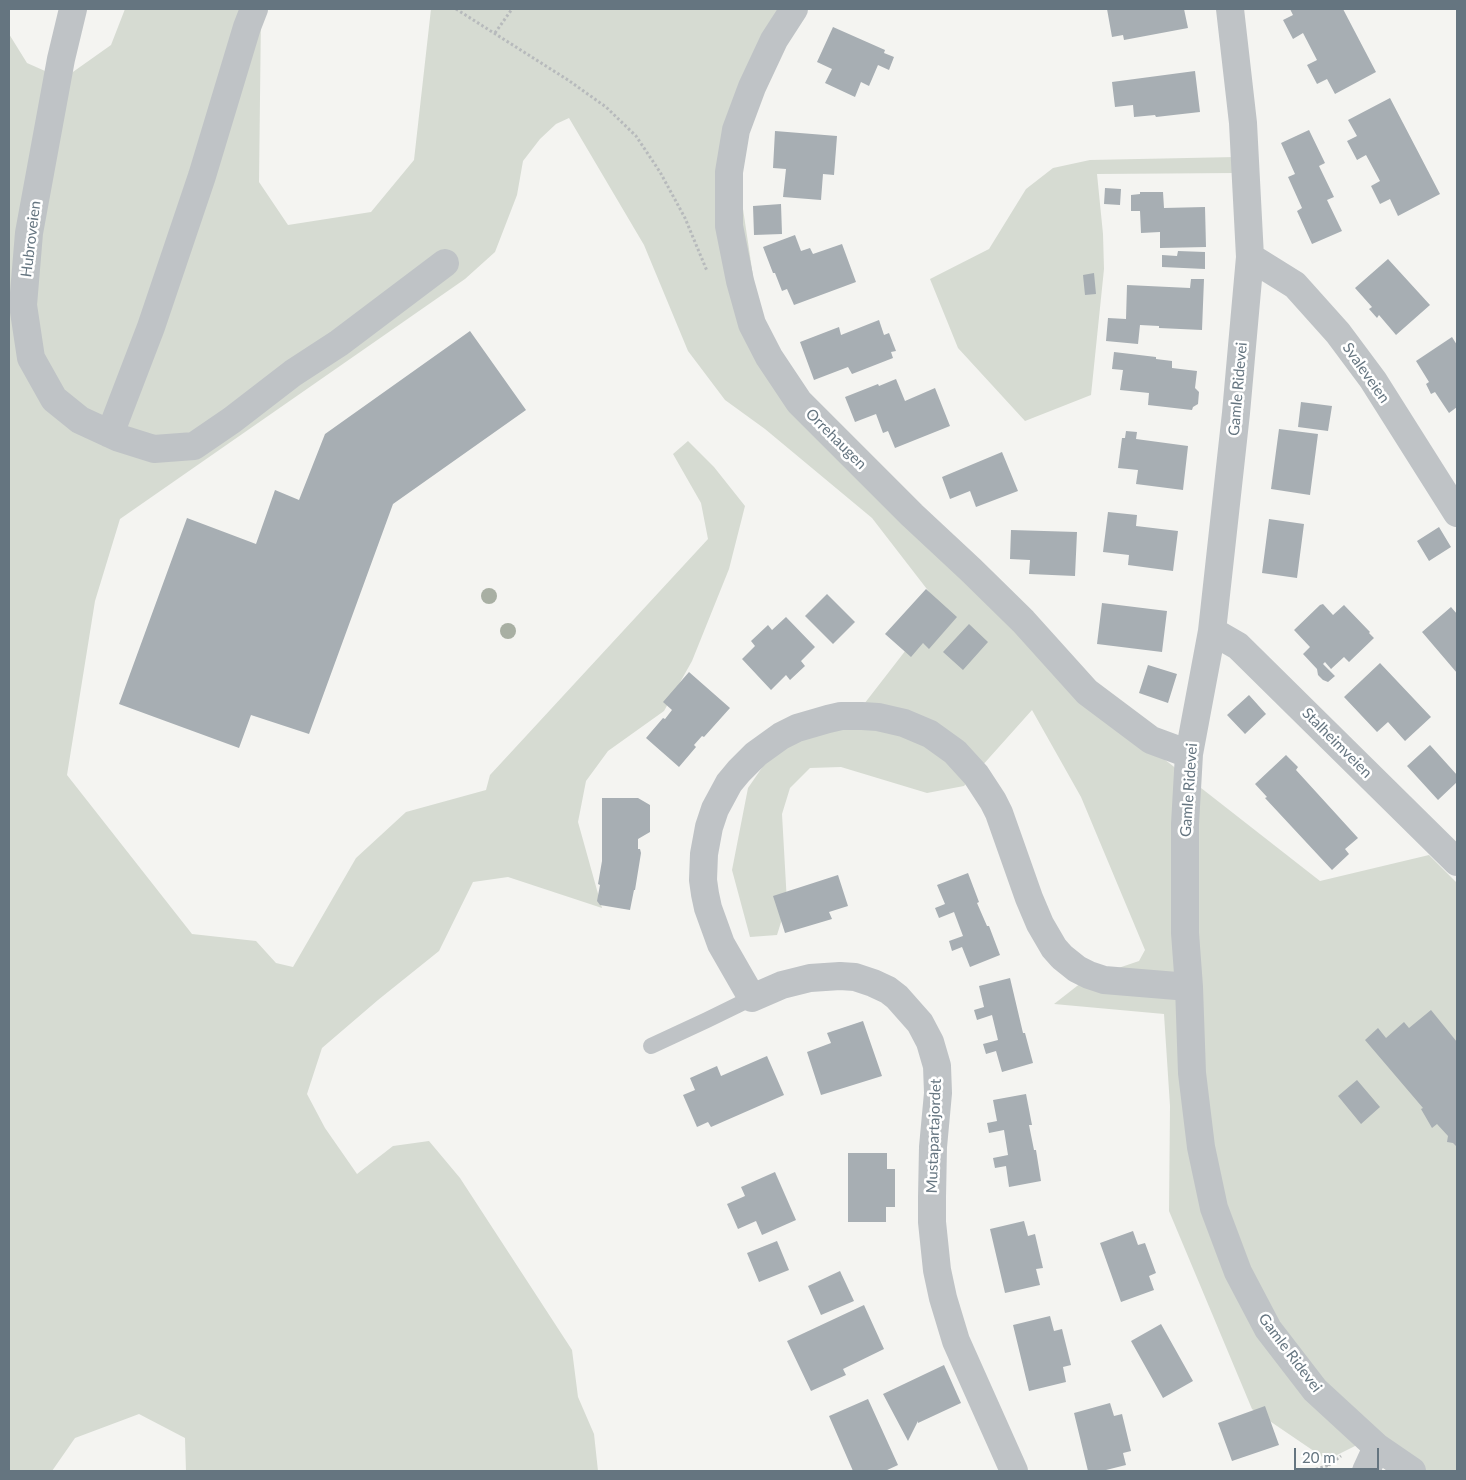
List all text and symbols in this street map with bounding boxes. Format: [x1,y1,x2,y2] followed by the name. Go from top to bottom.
[17,200,45,278] street label: Hubroveien
[1339,339,1393,407] street label: Svaleveien
[1225,341,1251,437] street label: Gamle Ridevei
[802,405,870,473] street label: Orrehaugen
[1298,704,1376,782] street label: Stalheimveien
[1177,742,1201,838] street label: Gamle Ridevei
[923,1078,945,1194] street label: Mustapartajordet
[1254,1310,1326,1396] street label: Gamle Ridevei
[1296,1438,1381,1470] scale bar
[1302,1448,1336,1466] text: 20 m

